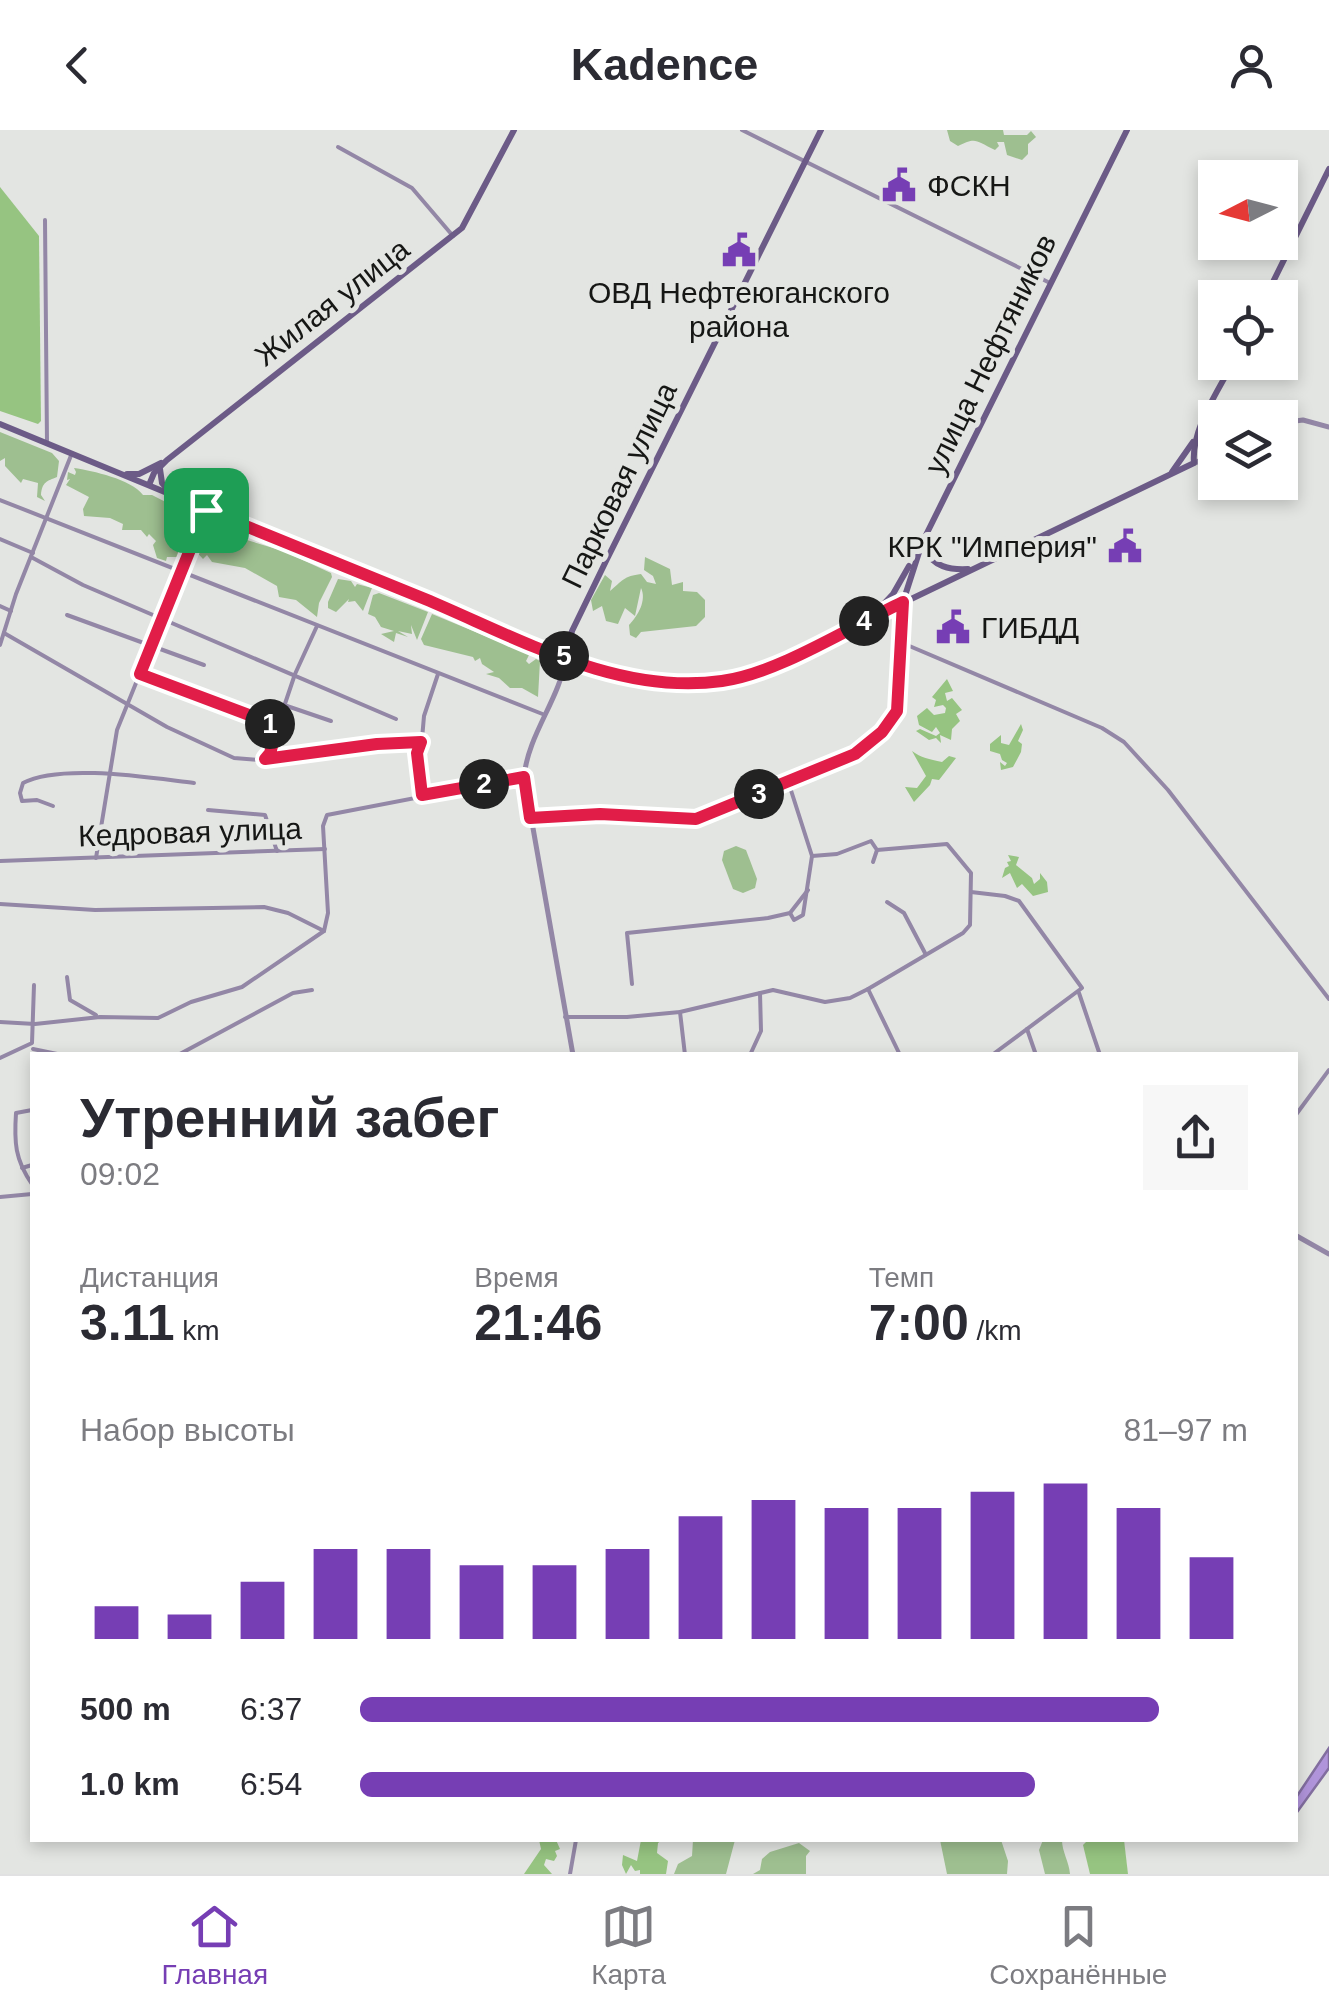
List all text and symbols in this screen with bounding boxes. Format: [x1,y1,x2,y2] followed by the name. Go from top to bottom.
[50,38,105,93] icon: back
[1224,38,1279,93] icon: person
[571,39,758,90] text: Kadence
[1198,160,1298,260] north arrow
[1198,160,1298,500] map controls
[880,166,918,204] public building icon: ФСКН
[927,169,1011,202] place label: ФСКН
[918,229,1062,479] street label: улица Нефтяников
[720,231,758,269] public building icon: ОВД Нефтеюганского района
[249,232,416,372] street label: Жилая улица
[588,276,890,343] place label: ОВД Нефтеюганского района
[1198,280,1298,380] button: locate
[555,377,683,593] street label: Парковая улица
[1198,400,1298,500] button: layers
[164,468,249,553] pin
[179,483,234,538] icon: arrive
[1106,527,1144,565] public building icon: КРК "Империя"
[888,530,1097,563] place label: КРК "Империя"
[839,596,889,646] pin: 4
[856,605,872,636] text: 4
[934,608,972,646] public building icon: ГИБДД
[981,611,1079,644] place label: ГИБДД
[539,631,589,681] pin: 5
[556,640,572,671] text: 5
[245,699,295,749] pin: 1
[262,708,278,739] text: 1
[459,759,509,809] pin: 2
[476,768,492,799] text: 2
[734,769,784,819] pin: 3
[751,778,767,809] text: 3
[78,812,303,852] street label: Кедровая улица
[1143,1085,1248,1190] button: share
[80,1087,499,1149] text: Утренний забег
[80,1156,160,1192] text: 09:02
[80,1262,219,1293] text: Дистанция
[474,1262,559,1293] text: Время
[869,1262,934,1293] text: Темп
[80,1295,175,1351] text: 3.11
[474,1295,602,1351] text: 21:46
[869,1295,969,1351] text: 7:00
[175,1315,220,1346] text: km
[969,1315,1022,1346] text: /km
[80,1412,295,1448] text: Набор высоты
[1123,1412,1248,1448] text: 81–97 m
[80,1691,171,1727] text: 500 m
[240,1691,302,1727] text: 6:37
[80,1766,180,1802] text: 1.0 km
[240,1766,302,1802] text: 6:54
[162,1899,268,1991] tab: Главная
[591,1899,666,1991] tab: Карта
[989,1899,1167,1991] tab: Сохранённые

